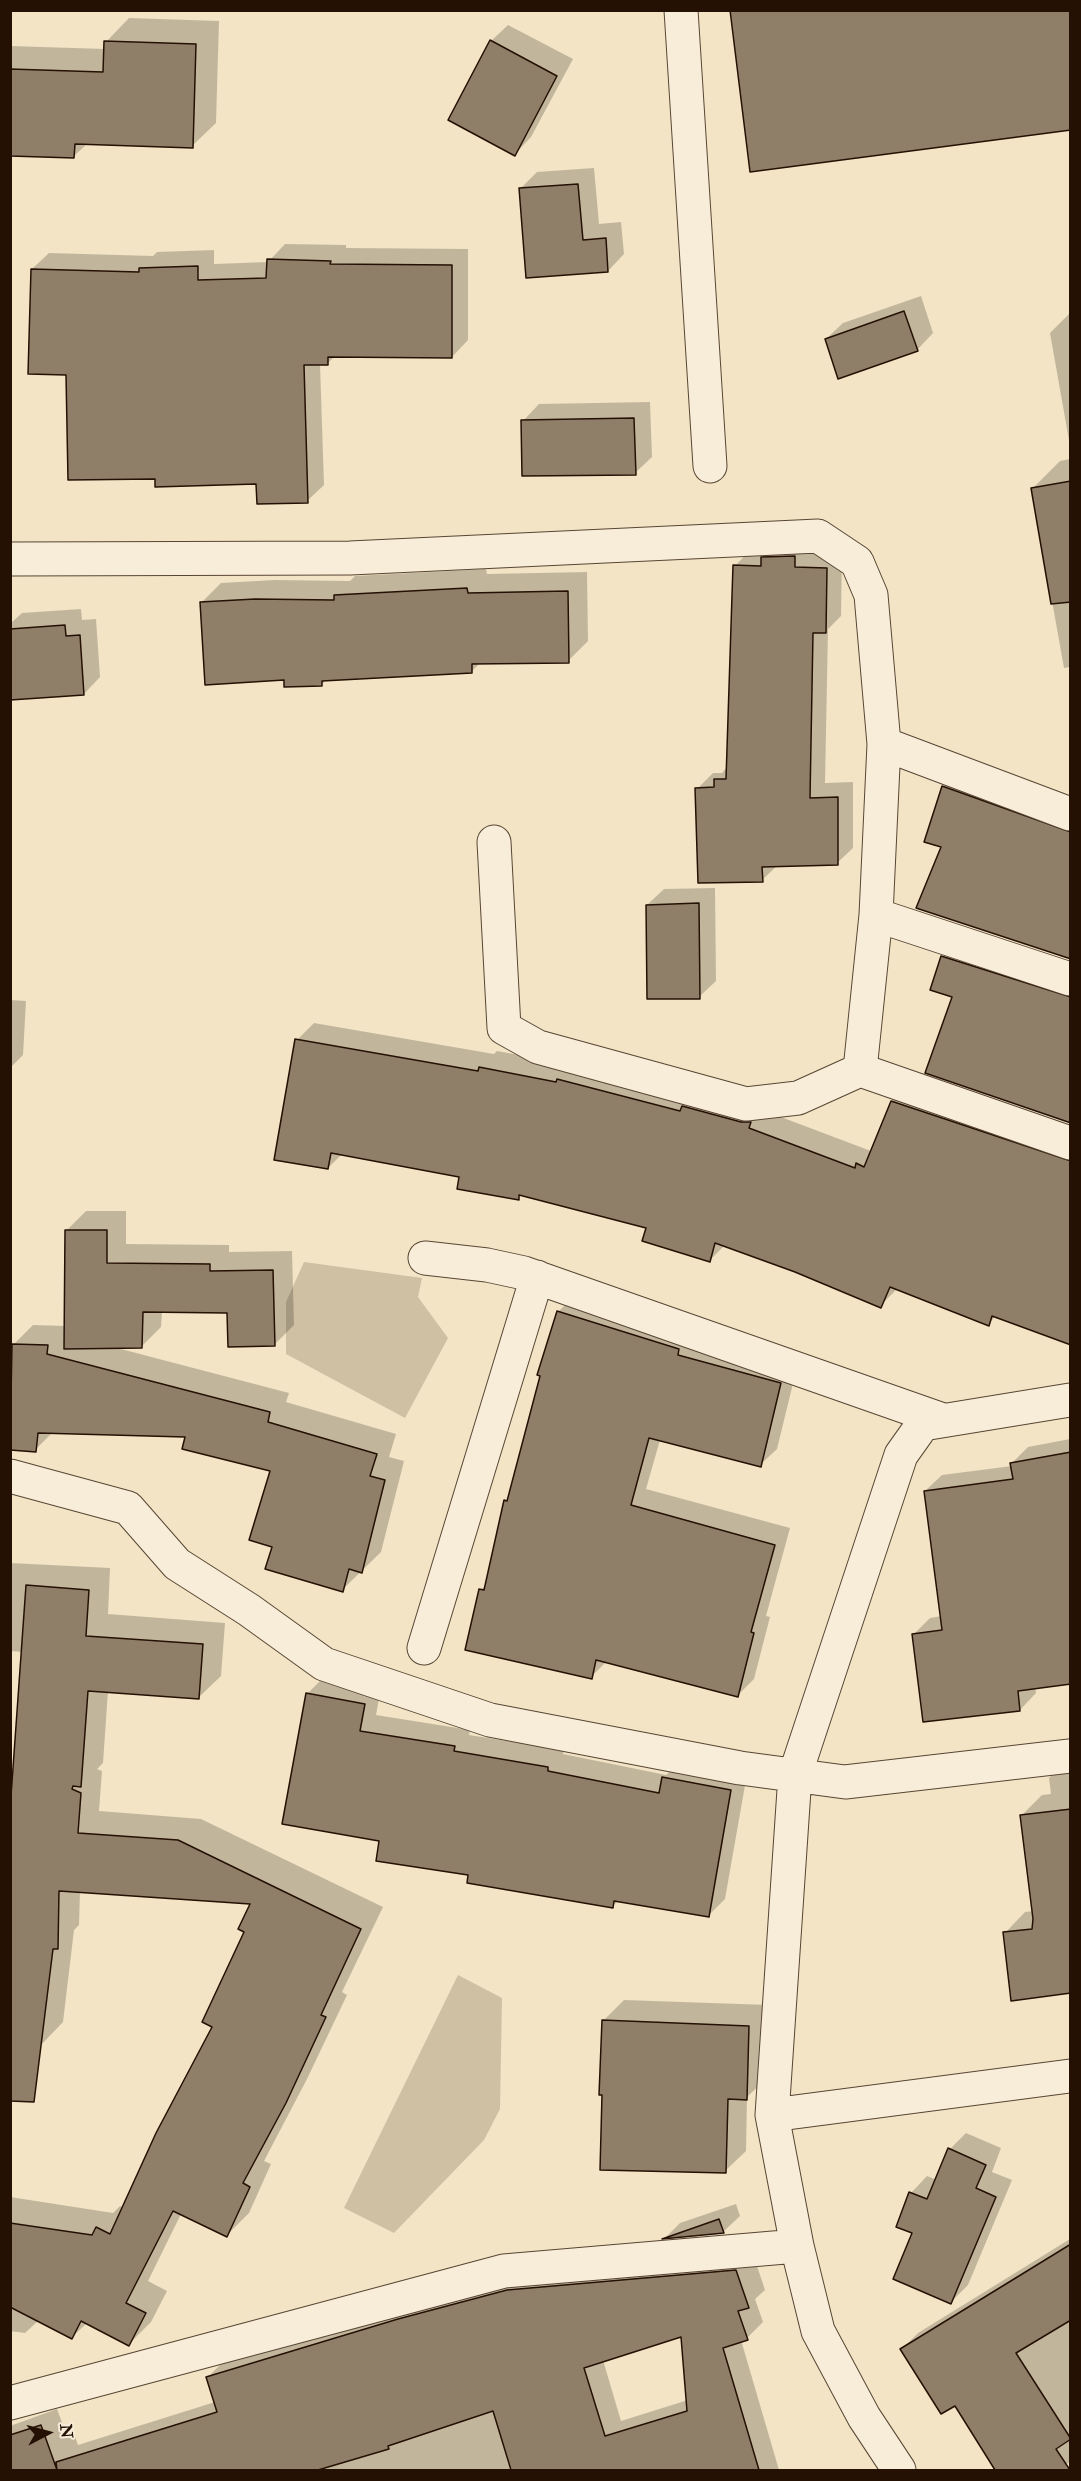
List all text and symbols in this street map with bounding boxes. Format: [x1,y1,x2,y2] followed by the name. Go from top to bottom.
[18,2403,78,2463] north arrow
[55,2423,77,2439] text: N

